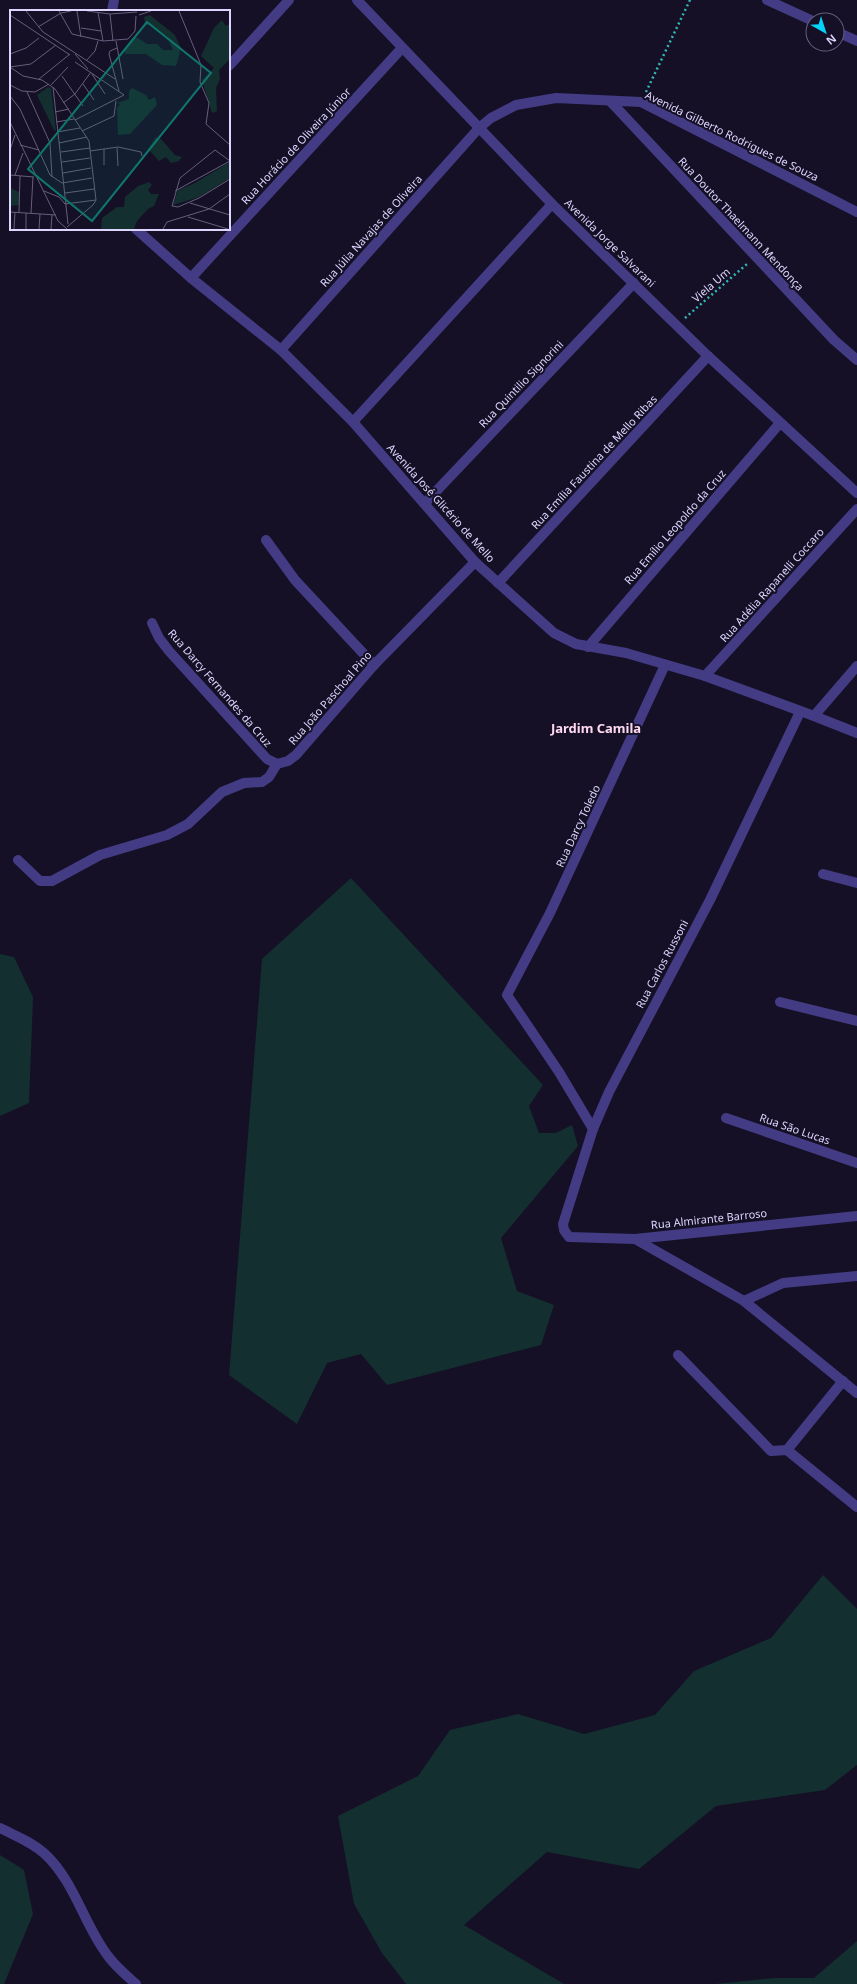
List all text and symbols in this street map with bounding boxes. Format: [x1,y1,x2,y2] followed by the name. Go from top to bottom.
[10,10,230,230] inset map
[805,12,845,52] north arrow
[823,32,840,49] text: N
[238,84,354,207] street label: Rua Horácio de Oliveira Júnior
[643,87,821,184] street label: Avenida Gilberto Rodrigues de Souza
[675,153,808,294] street label: Rua Doutor Thaelmann Mendonça
[316,171,425,290] street label: Rua Júlia Navajas de Oliveira
[562,195,659,290] street label: Avenida Jorge Salvarani
[688,264,733,305] street label: Viela Um
[475,337,566,431] street label: Rua Quintilio Signorini
[527,391,660,532] street label: Rua Emília Faustina de Mello Ribas
[384,440,499,565] street label: Avenida José Glicério de Mello
[621,466,729,587] street label: Rua Emílio Leopoldo da Cruz
[716,524,827,645] street label: Rua Adélia Rapanelli Coccaro
[165,626,276,750] street label: Rua Darcy Fernandes da Cruz
[285,647,375,748] street label: Rua João Paschoal Pino
[550,719,641,737] district label: Jardim Camila
[552,782,603,869] street label: Rua Darcy Toledo
[632,917,691,1011] street label: Rua Carlos Russoni
[758,1109,832,1148] street label: Rua São Lucas
[650,1205,768,1232] street label: Rua Almirante Barroso

